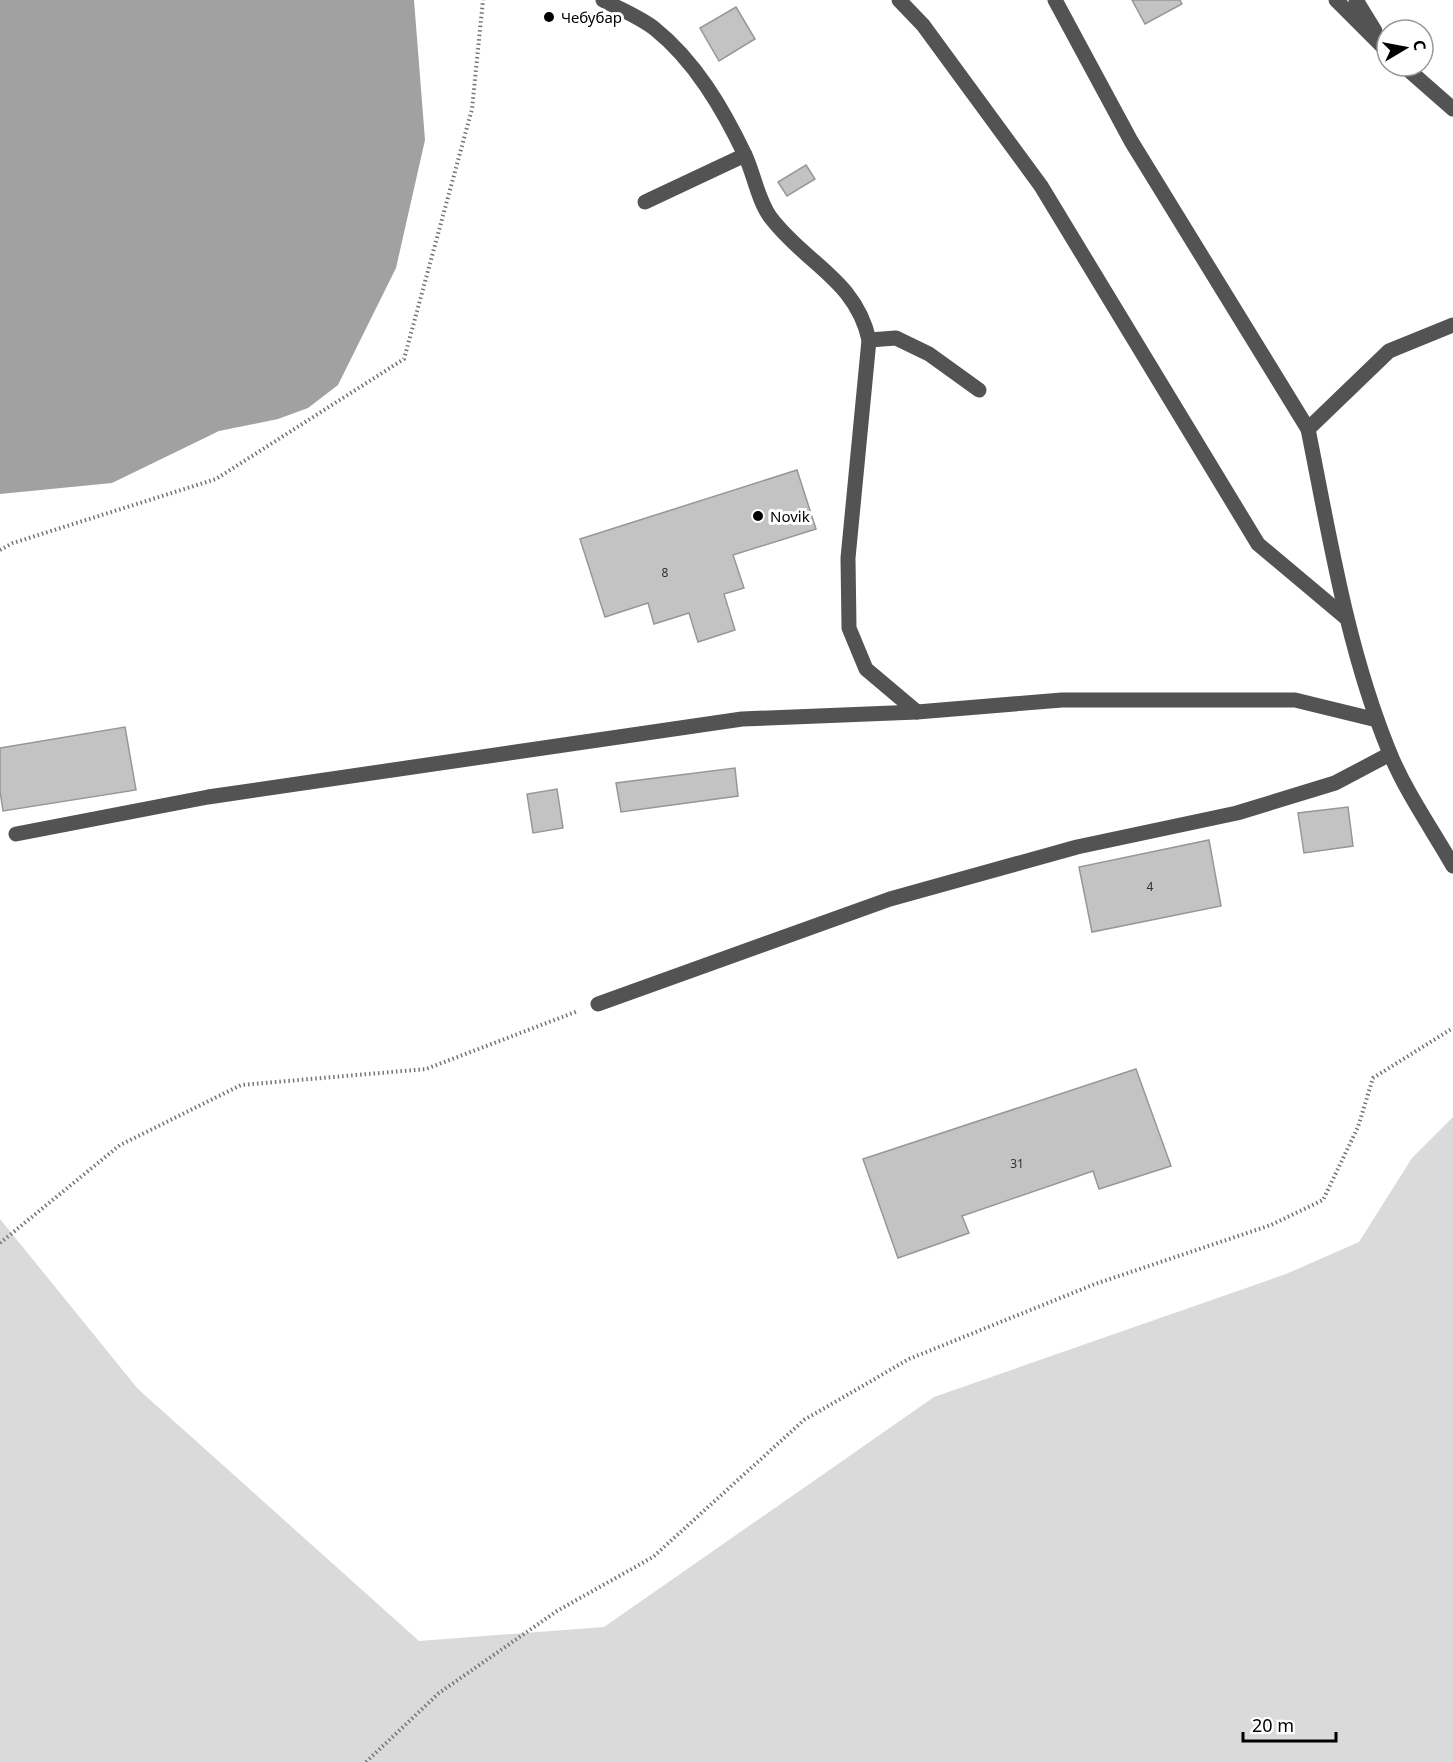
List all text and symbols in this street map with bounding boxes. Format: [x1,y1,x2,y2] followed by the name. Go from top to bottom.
[561,7,622,27] place label: Чебубар
[542,10,556,24] marker: Чебубар
[1375,18,1435,78] north arrow
[1408,38,1432,52] text: С
[770,506,810,526] place label: Novik
[751,509,765,523] marker: Novik
[662,564,669,581] house number: 8
[1147,878,1154,895] house number: 4
[1010,1155,1024,1172] house number: 31
[1243,1705,1336,1743] scale bar
[1252,1713,1294,1737] text: 20 m

